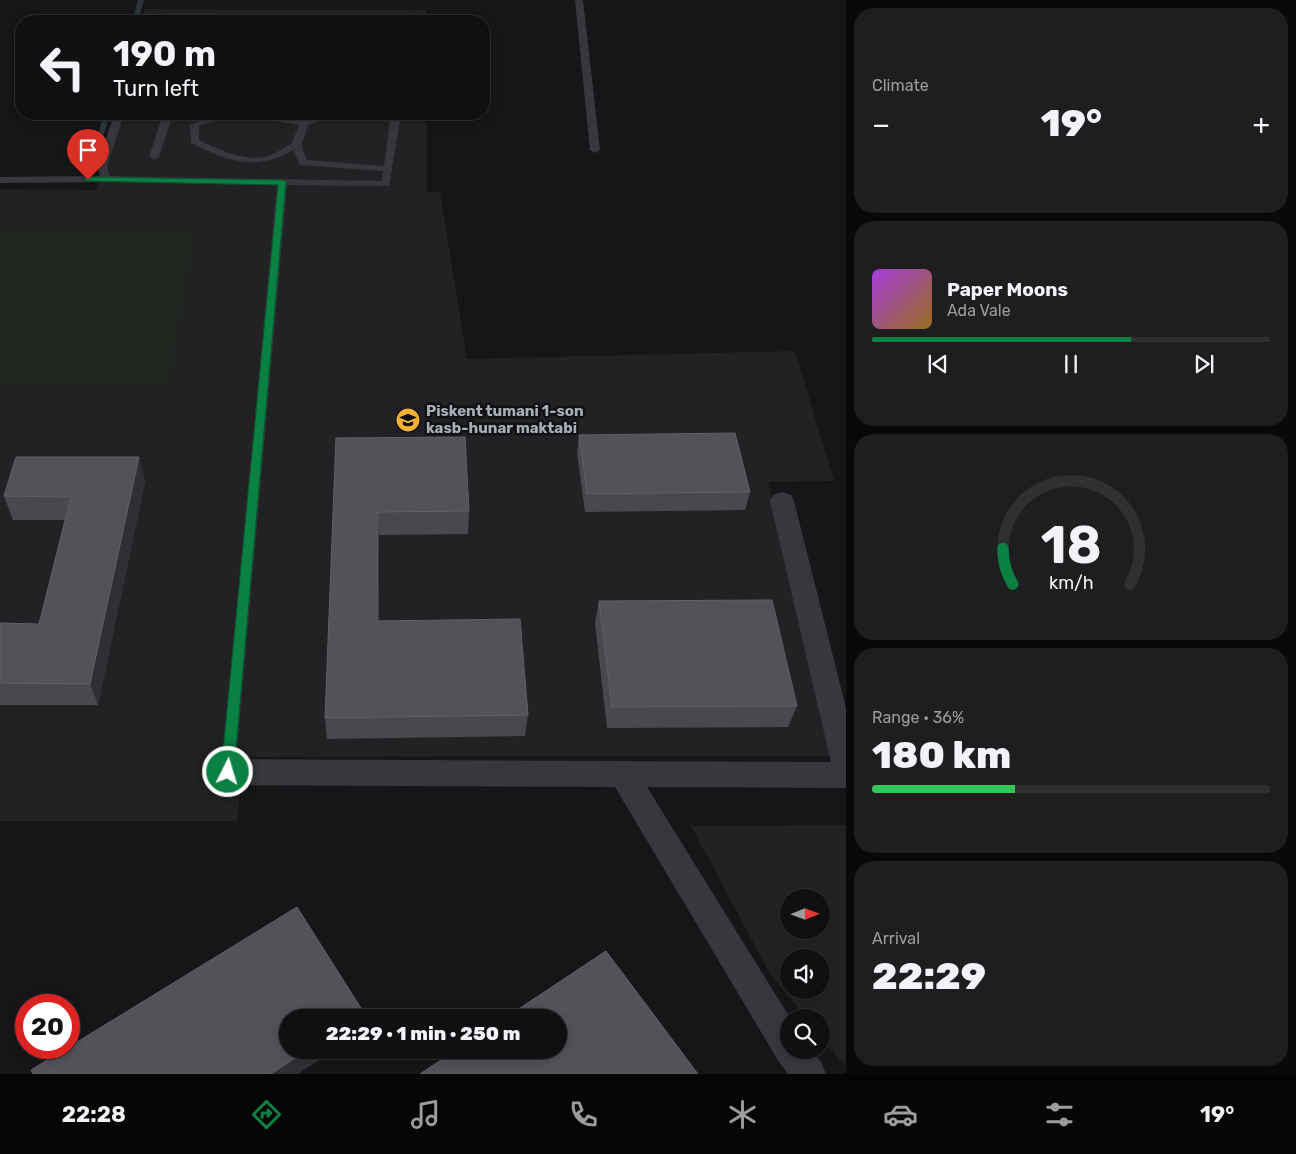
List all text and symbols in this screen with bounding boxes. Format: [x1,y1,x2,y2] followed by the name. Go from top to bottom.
[113,33,216,75] text: 190 m
[30,35,95,100] icon: left
[113,75,199,102] text: Turn left
[872,76,929,95] text: Climate
[1041,100,1102,146] text: 19°
[872,108,890,141] text: −
[1253,108,1270,141] text: +
[67,129,109,180] pin
[74,136,102,164] icon: arrive
[947,278,1068,301] text: Paper Moons
[947,301,1011,320] text: Ada Vale
[924,350,952,378] icon: previous
[1057,350,1085,378] icon: pause
[1190,350,1218,378] icon: next
[426,402,584,437] place label: Piskent tumani 1-son kasb-hunar maktabi
[395,407,421,433] school or university icon: Piskent tumani 1-son kasb-hunar maktabi
[1040,514,1102,576] text: 18
[1049,572,1093,593] text: km/h
[872,708,964,727] text: Range · 36%
[872,732,1011,778] text: 180 km
[201,745,253,797] position arrow
[780,889,830,939] north arrow
[780,889,830,1059] map controls
[872,929,920,948] text: Arrival
[780,949,830,999] button: sound
[872,953,986,999] text: 22:29
[15,994,80,1059] speed limit sign: 20
[780,1009,830,1059] button: search
[326,1022,520,1045] text: 22:29 · 1 min · 250 m
[249,1097,284,1132] icon: directions
[408,1097,443,1132] icon: music
[566,1097,601,1132] icon: phone
[725,1097,760,1132] icon: climate
[883,1097,918,1132] icon: car
[1042,1097,1077,1132] icon: filters
[62,1101,126,1128] text: 22:28
[1200,1101,1234,1128] text: 19°

